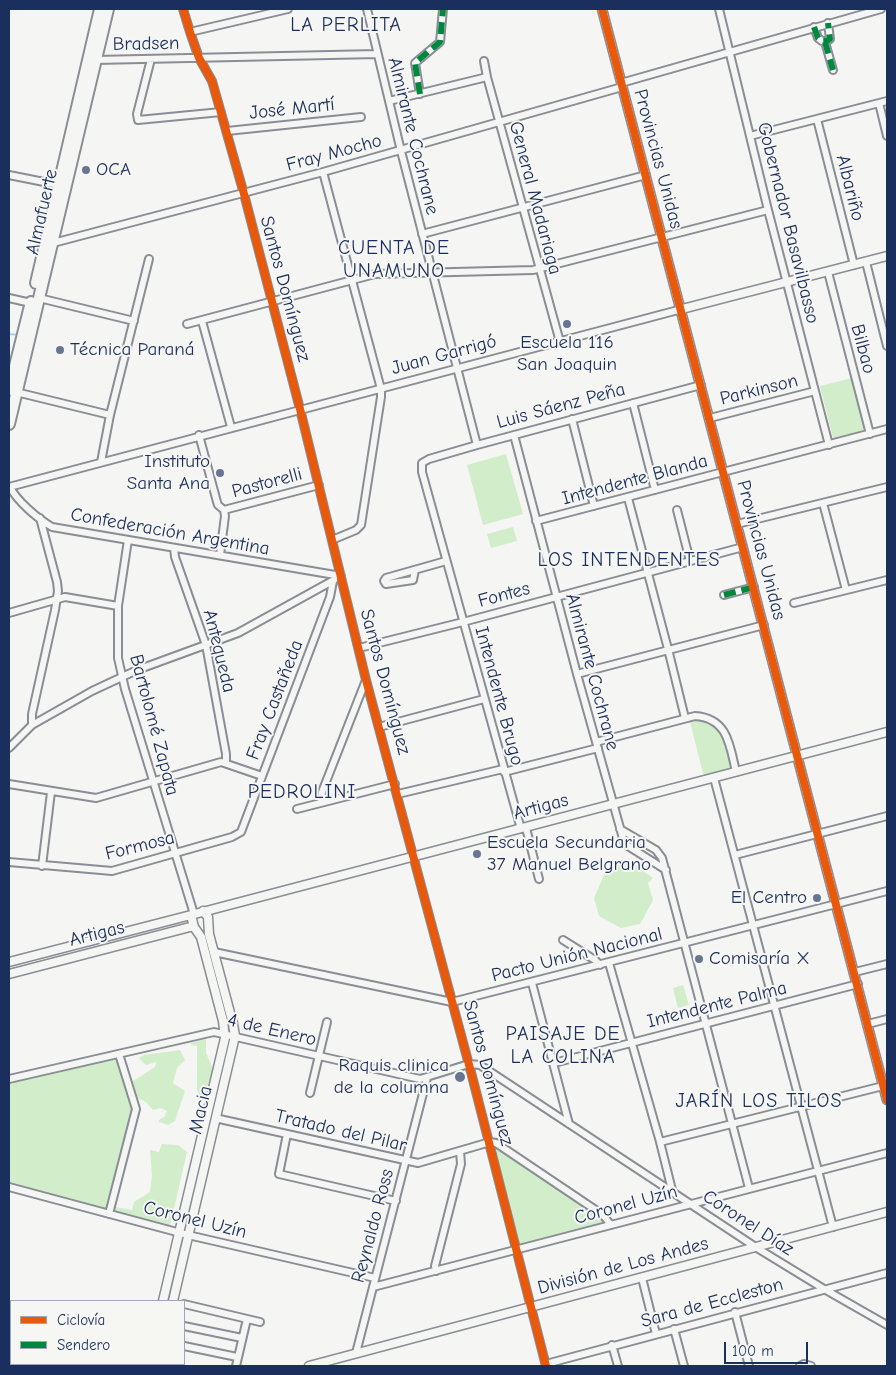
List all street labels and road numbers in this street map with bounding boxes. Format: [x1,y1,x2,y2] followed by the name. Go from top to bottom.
[112,32,180,56] street label: Bradsen
[382,55,444,217] street label: Almirante Cochrane
[628,87,688,231] street label: Provincias Unidas
[248,93,336,125] street label: José Martí
[504,119,566,277] street label: General Madariaga
[752,120,824,326] street label: Gobernador Basavilbasso
[284,129,384,177] street label: Fray Mocho
[831,152,869,224] street label: Albariño
[21,167,63,257] street label: Almafuerte
[255,214,315,364] street label: Santos Domínguez
[845,322,881,376] street label: Bilbao
[389,330,499,380] street label: Juan Garrigó
[718,369,800,411] street label: Parkinson
[494,378,628,434] street label: Luis Sáenz Peña
[560,450,710,510] street label: Intendente Blanda
[229,463,305,503] street label: Pastorelli
[731,478,791,622] street label: Provincias Unidas
[69,503,271,561] street label: Confederación Argentina
[476,577,532,613] street label: Fontes
[560,591,624,753] street label: Almirante Cochrane
[198,607,240,695] street label: Antequeda
[355,607,415,757] street label: Santos Domínguez
[470,624,528,768] street label: Intendente Brugo
[242,637,308,763] street label: Fray Castañeda
[124,652,184,798] street label: Bartolomé Zapata
[511,789,571,825] street label: Artigas
[103,826,177,866] street label: Formosa
[67,916,127,952] street label: Artigas
[489,923,665,987] street label: Pacto Unión Nacional
[645,977,789,1033] street label: Intendente Palma
[458,998,518,1148] street label: Santos Domínguez
[225,1009,319,1051] street label: 4 de Enero
[184,1084,218,1136] street label: Macia
[273,1105,409,1157] street label: Tratado del Pilar
[347,1167,399,1285] street label: Reynaldo Ross
[572,1180,680,1230] street label: Coronel Uzín
[698,1185,798,1261] street label: Coronel Díaz
[141,1196,249,1244] street label: Coronel Uzín
[535,1232,711,1300] street label: División de Los Andes
[638,1273,786,1333] street label: Sara de Eccleston

